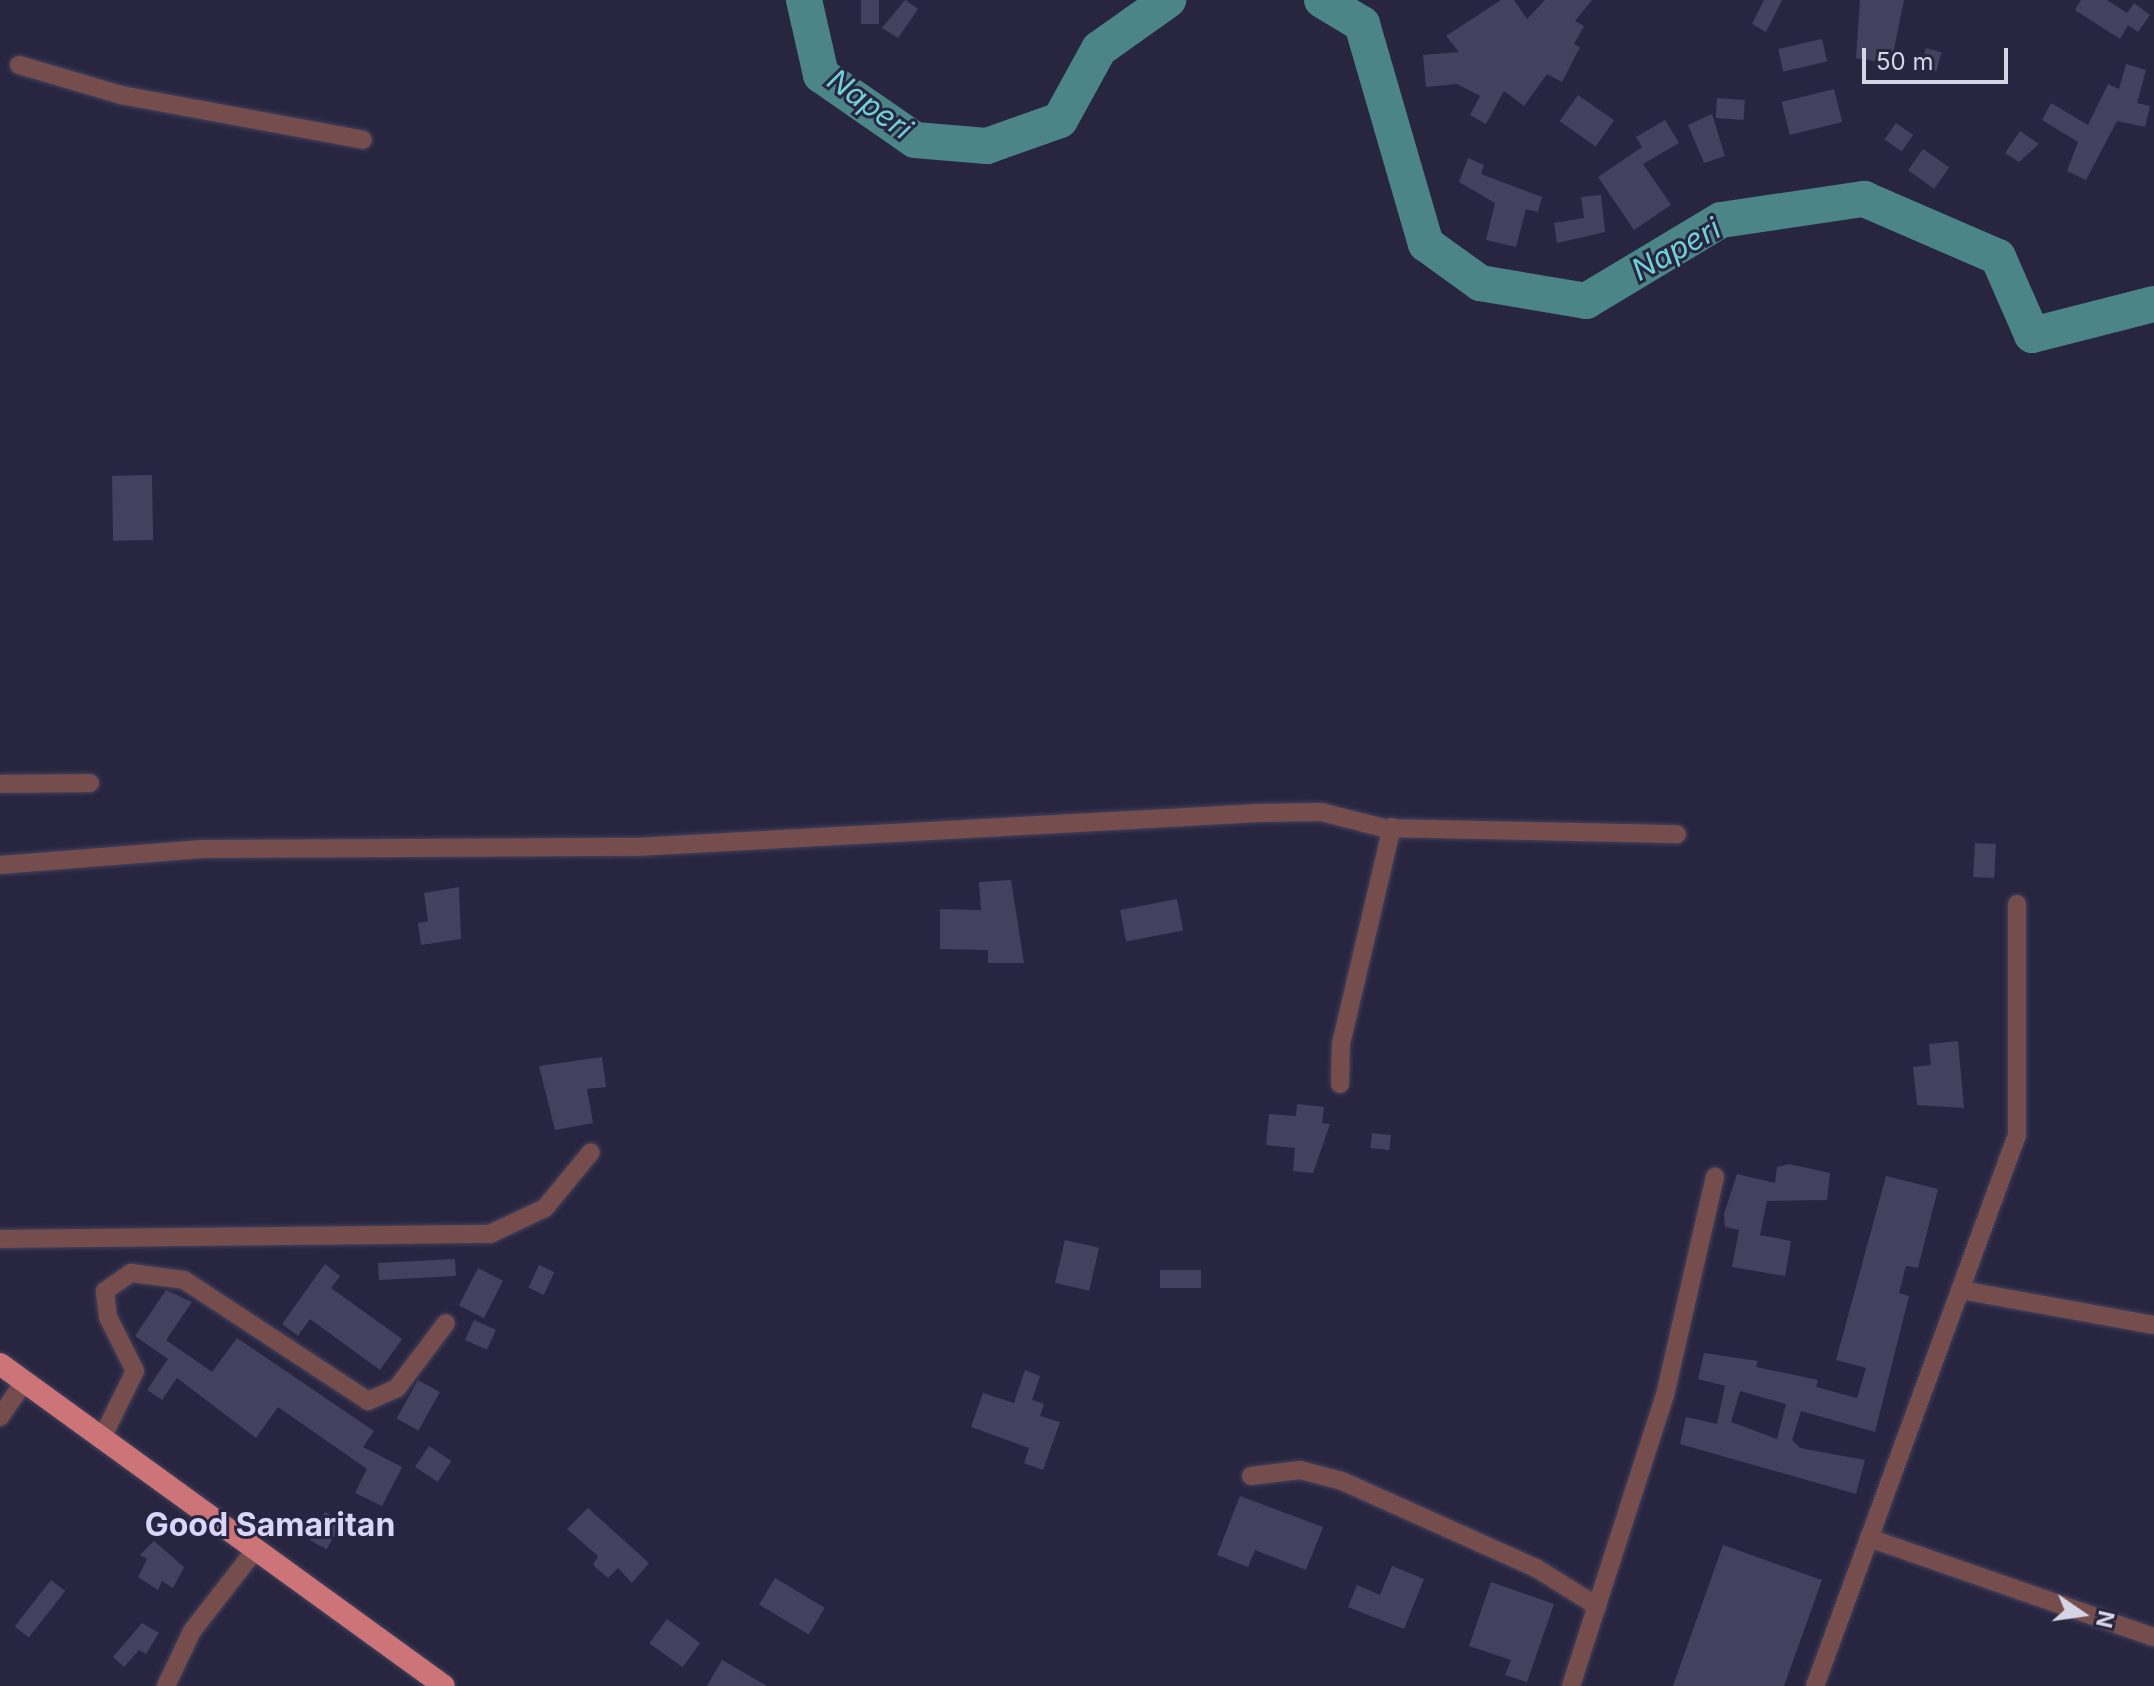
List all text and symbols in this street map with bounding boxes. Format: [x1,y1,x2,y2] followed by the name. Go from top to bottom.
[1866,32,2012,82] scale bar
[1876,47,1934,76] text: 50 m
[821,61,919,147] water label: Naperi
[1625,210,1727,288] water label: Naperi
[145,1506,395,1544] district label: Good Samaritan
[2042,1574,2122,1654] north arrow
[2091,1608,2120,1630] text: N

